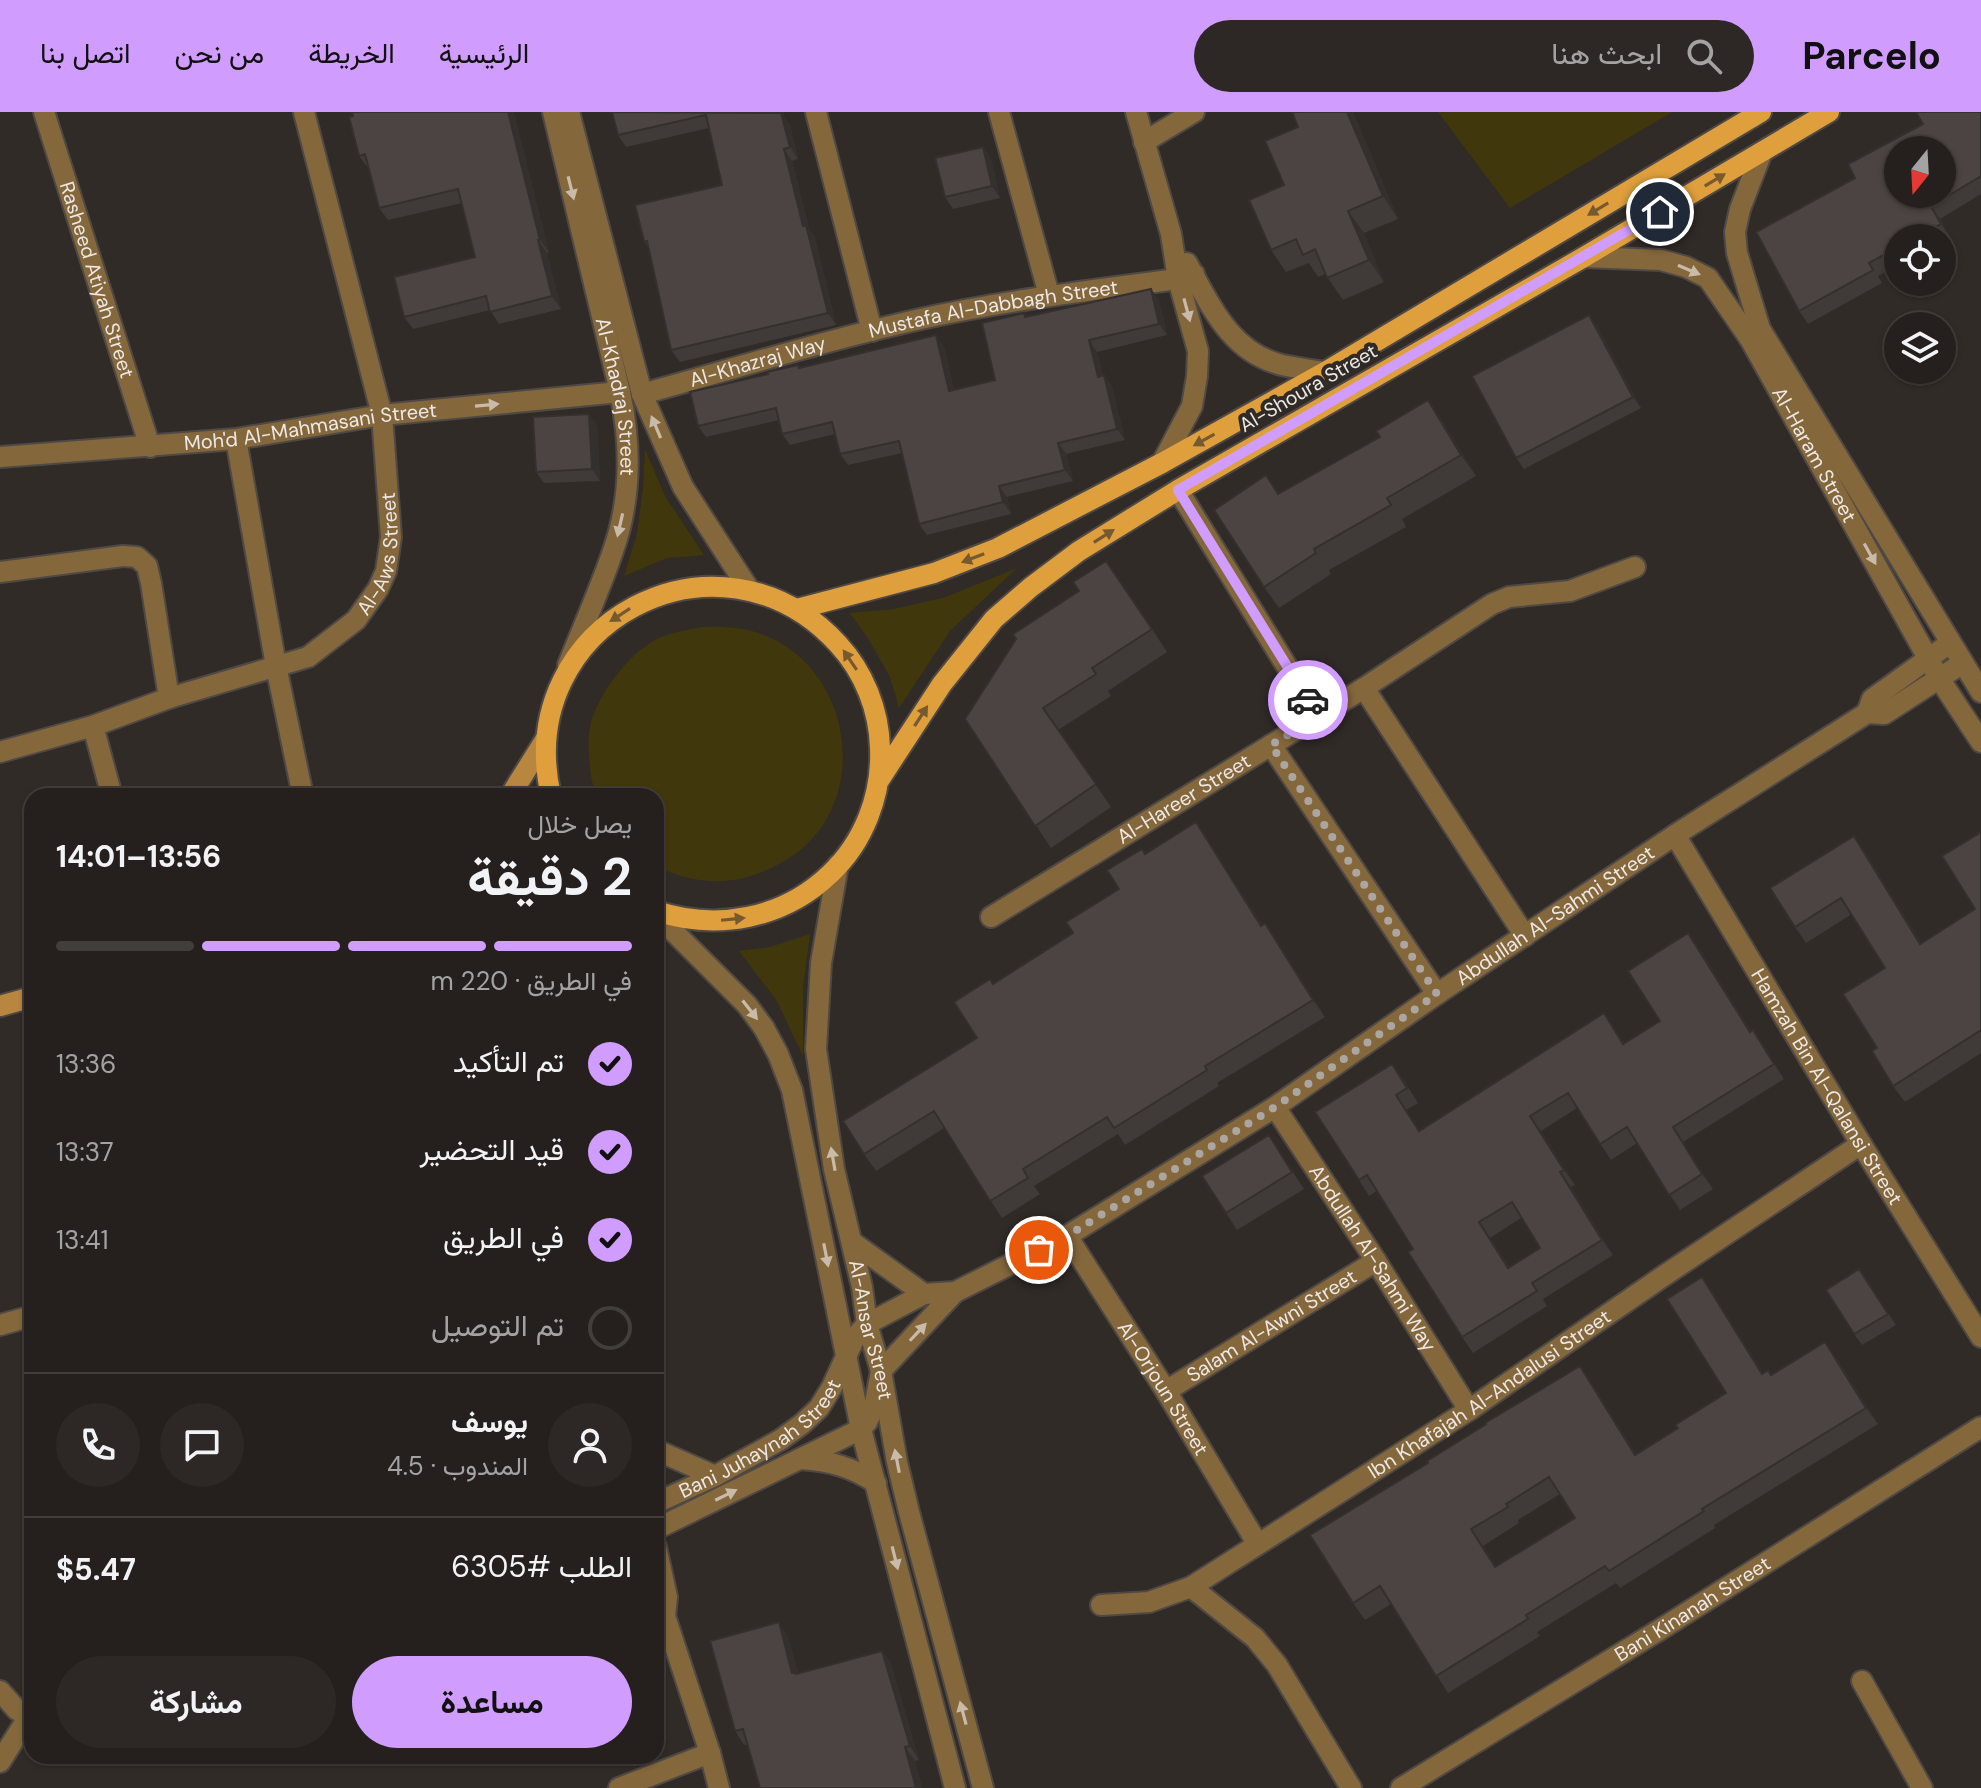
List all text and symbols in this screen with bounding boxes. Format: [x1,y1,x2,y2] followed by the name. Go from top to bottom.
[1194,20,1754,92] search box
[1802,31,1941,81] text: Parcelo
[1551,34,1662,73] text: ابحث هنا
[1682,34,1726,78] icon: search
[40,35,130,72] text: اتصل بنا
[174,35,264,72] text: من نحن
[308,35,395,72] text: الخريطة
[439,35,529,72] text: الرئيسية
[1884,136,1956,208] north arrow
[1884,136,1956,384] map controls
[1704,173,1727,187] one-way arrow
[565,175,578,200] one-way arrow
[54,178,140,381] street label: Rasheed Atiyah Street
[1626,178,1694,246] pin
[1638,190,1682,234] icon: home
[1587,202,1609,216] one-way arrow
[1884,224,1956,296] button: locate
[1677,263,1700,276] one-way arrow
[866,274,1120,344] street label: Mustafa Al-Dabbagh Street
[1181,299,1194,323] one-way arrow
[1884,312,1956,384] button: layers
[590,315,641,476] street label: Al-Khadraj Street
[686,330,829,393] street label: Al-Khazraj Way
[1234,338,1382,438] street label: Al-Shoura Street
[1766,382,1863,527] street label: Al-Haram Street
[183,397,438,456] street label: Moh'd Al-Mahmasani Street
[475,398,500,411] one-way arrow
[649,415,662,439] one-way arrow
[1193,433,1216,446] one-way arrow
[351,491,404,620] street label: Al-Aws Street
[613,512,626,537] one-way arrow
[1093,529,1115,543] one-way arrow
[1863,542,1876,565] one-way arrow
[961,552,985,565] one-way arrow
[609,608,631,622] one-way arrow
[843,649,858,670] one-way arrow
[1268,660,1348,740] courier
[1286,678,1330,722] icon: car
[913,706,928,727] one-way arrow
[1112,748,1255,850] street label: Al-Hareer Street
[527,807,632,841] text: يصل خلال
[56,837,221,876] text: 13:56–14:01
[1451,839,1660,991] street label: Abdullah Al-Sahmi Street
[467,843,632,911] text: 2 دقيقة
[721,913,746,926] one-way arrow
[431,964,632,998] text: في الطريق · 220 m
[1745,964,1909,1210] street label: Hamzah Bin Al-Qalansi Street
[741,1000,757,1020] one-way arrow
[453,1042,564,1081] text: تم التأكيد
[588,1042,632,1086] icon: check
[56,1047,116,1081] text: 13:36
[419,1130,564,1169] text: قيد التحضير
[588,1130,632,1174] icon: check
[56,1135,114,1169] text: 13:37
[826,1146,838,1171] one-way arrow
[1303,1160,1442,1356] street label: Abdullah Al-Sahmi Way
[1005,1216,1073,1284] pin
[443,1218,564,1257] text: في الطريق
[588,1218,632,1262] icon: check
[56,1223,109,1257] text: 13:41
[1017,1228,1061,1272] icon: bag
[820,1243,832,1268] one-way arrow
[843,1257,899,1402] street label: Al-Ansar Street
[1182,1263,1361,1388] street label: Salam Al-Awni Street
[1363,1303,1616,1484] street label: Ibn Khafajah Al-Andalusi Street
[431,1306,564,1345] text: تم التوصيل
[1112,1316,1215,1460] street label: Al-Orjoun Street
[909,1323,927,1342] one-way arrow
[675,1375,847,1504] street label: Bani Juhaynah Street
[451,1402,528,1441] text: يوسف
[56,1403,140,1487] button: phone
[160,1403,244,1487] button: chat
[548,1403,632,1487] button: person
[890,1448,903,1473] one-way arrow
[387,1449,528,1483] text: المندوب · 4.5
[715,1488,738,1502] one-way arrow
[890,1546,902,1571] one-way arrow
[451,1547,632,1586] text: الطلب #6305
[56,1550,136,1589] text: $5.47
[1609,1550,1775,1667] street label: Bani Kinanah Street
[56,1656,336,1748] button: مشاركة
[352,1656,632,1748] button: مساعدة
[956,1700,968,1725] one-way arrow

